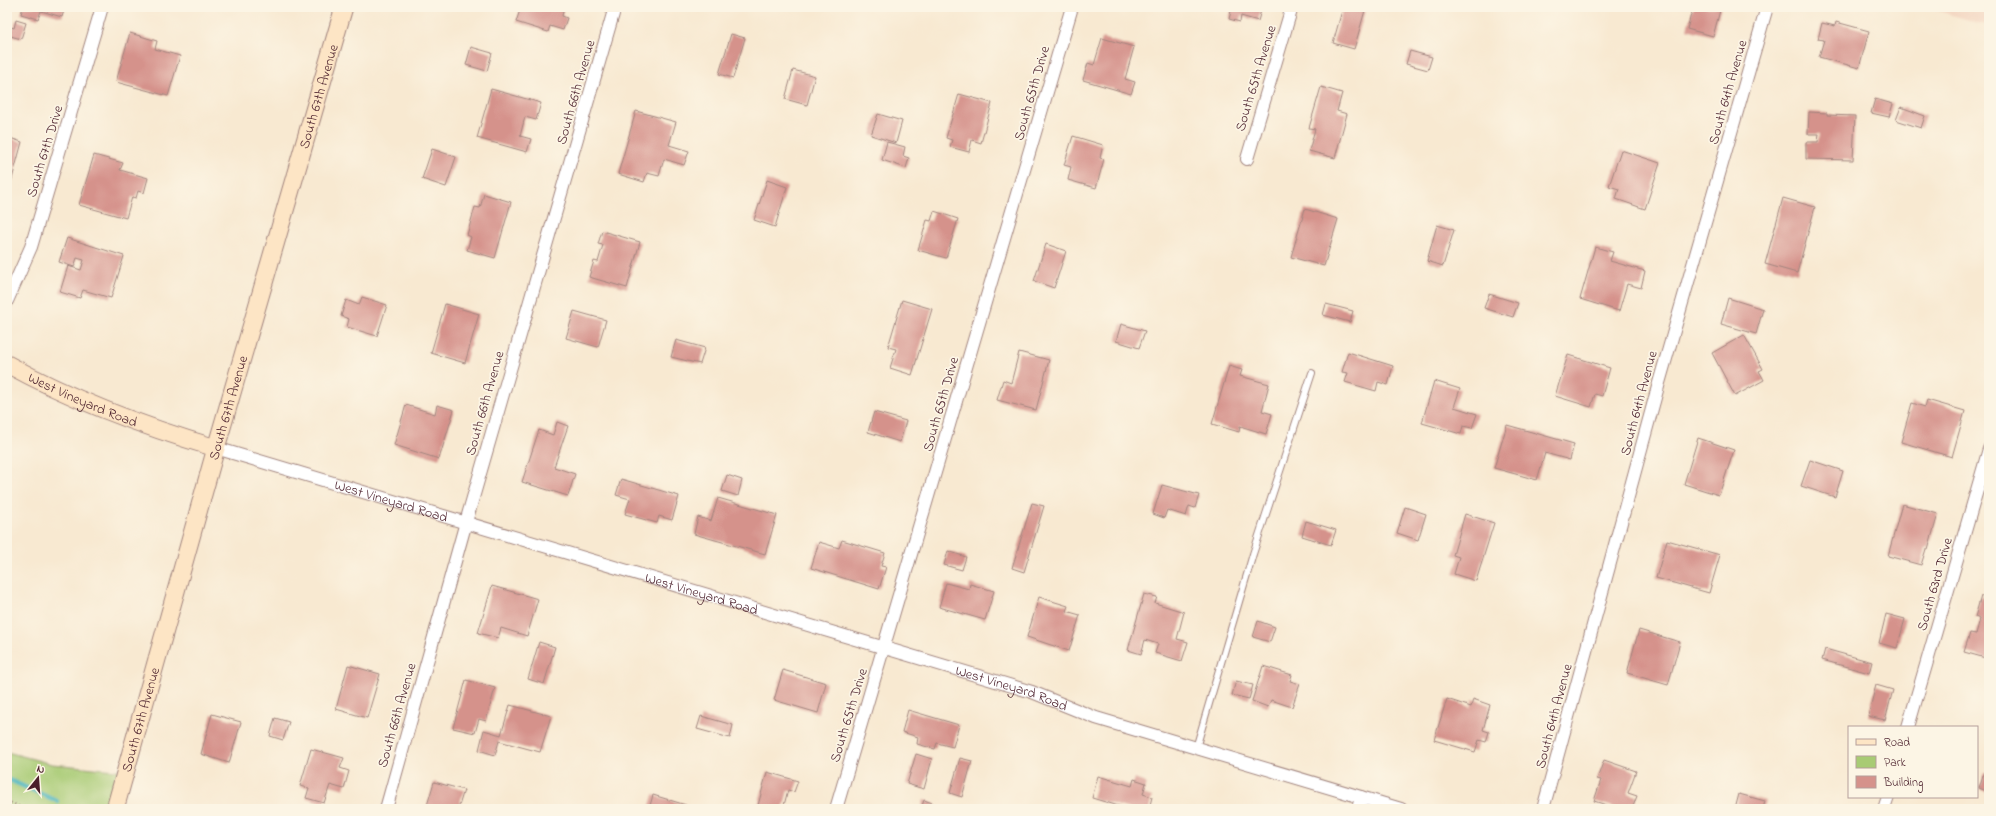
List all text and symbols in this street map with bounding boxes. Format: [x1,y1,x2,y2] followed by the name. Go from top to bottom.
[1230,22,1283,134] street label: South 65th Avenue
[551,37,602,147] street label: South 66th Avenue
[1704,37,1754,147] street label: South 64th Avenue
[294,41,345,152] street label: South 67th Avenue
[1009,43,1056,143] street label: South 65th Drive
[21,102,70,200] street label: South 67th Drive
[460,348,511,458] street label: South 66th Avenue
[1615,348,1664,458] street label: South 64th Avenue
[204,353,255,463] street label: South 67th Avenue
[918,354,965,454] street label: South 65th Drive
[24,368,140,433] street label: West Vineyard Road
[332,475,450,529] street label: West Vineyard Road
[1912,535,1959,633] street label: South 63rd Drive
[642,568,761,622] street label: West Vineyard Road
[372,660,423,770] street label: South 66th Avenue
[953,661,1071,717] street label: West Vineyard Road
[1530,661,1579,771] street label: South 64th Avenue
[117,664,166,775] street label: South 67th Avenue
[825,665,874,765] street label: South 65th Drive
[1848,726,1978,798] legend
[1884,734,1910,752] text: Road
[1884,754,1906,772] text: Park
[18,758,58,798] north arrow
[35,761,47,778] text: N
[1883,774,1923,793] text: Building

